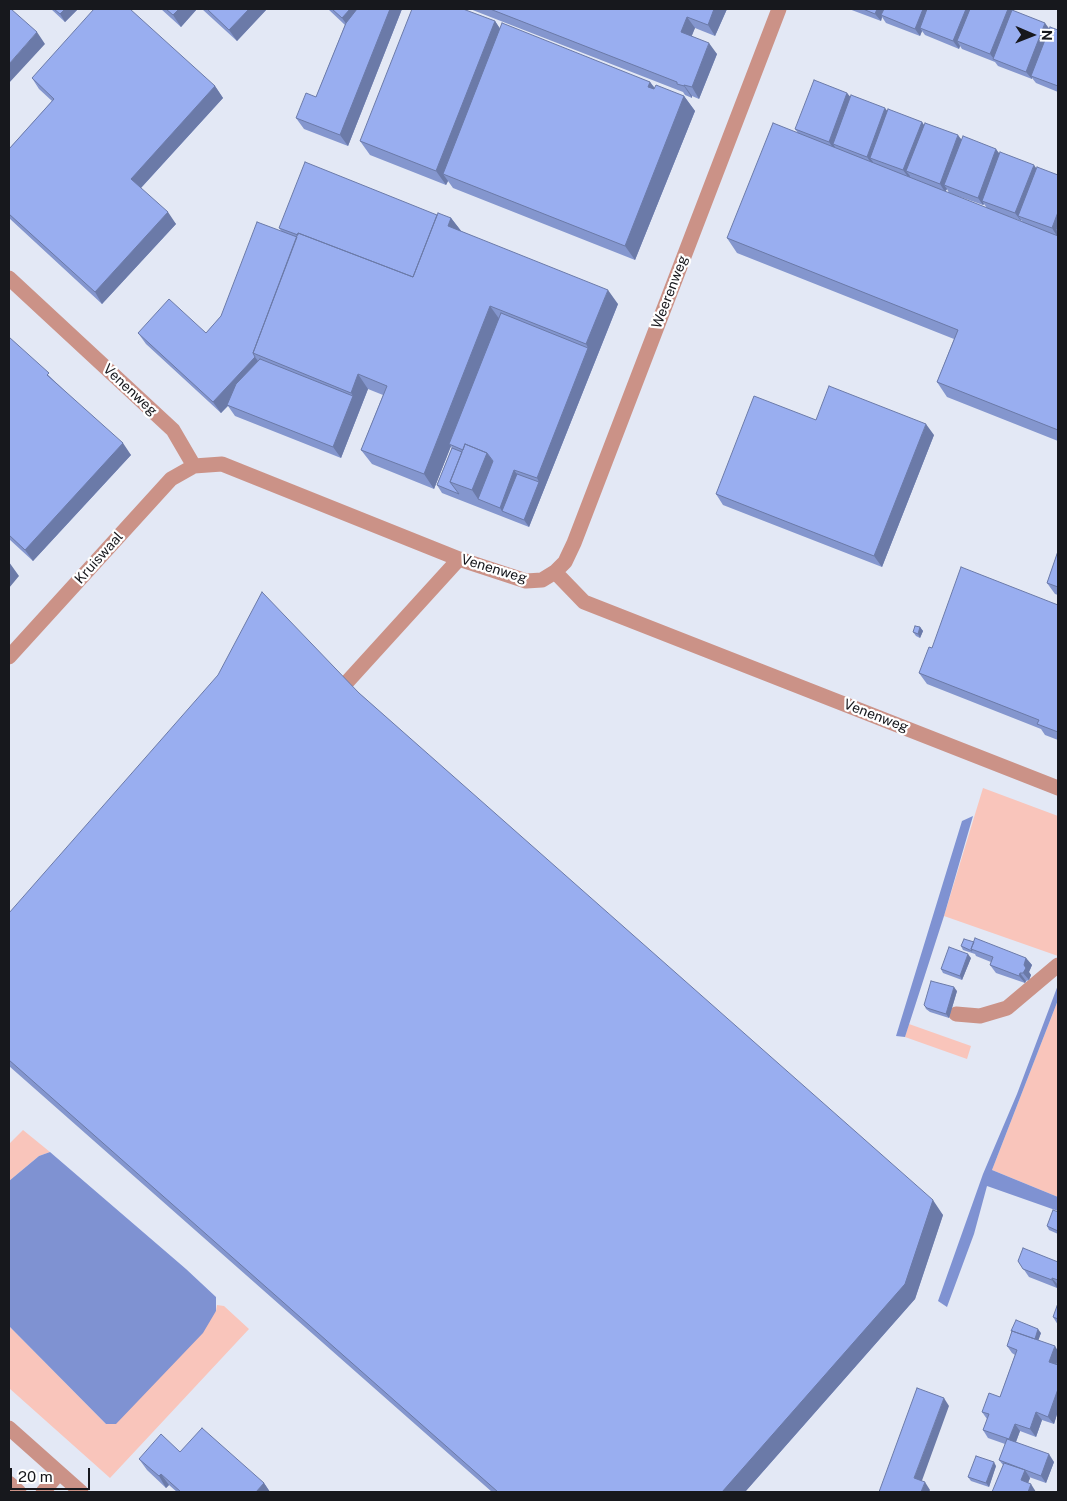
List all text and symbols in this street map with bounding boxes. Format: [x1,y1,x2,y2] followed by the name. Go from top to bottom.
[1007,10,1057,60] north arrow
[1039,30,1055,41] text: N
[648,253,692,331] street label: Weerenweg
[99,361,161,419] street label: Venenweg
[71,529,127,587] street label: Kruiswaal
[459,551,529,587] street label: Venenweg
[841,696,911,736] street label: Venenweg
[12,1458,92,1490] scale bar
[18,1468,53,1485] text: 20 m

